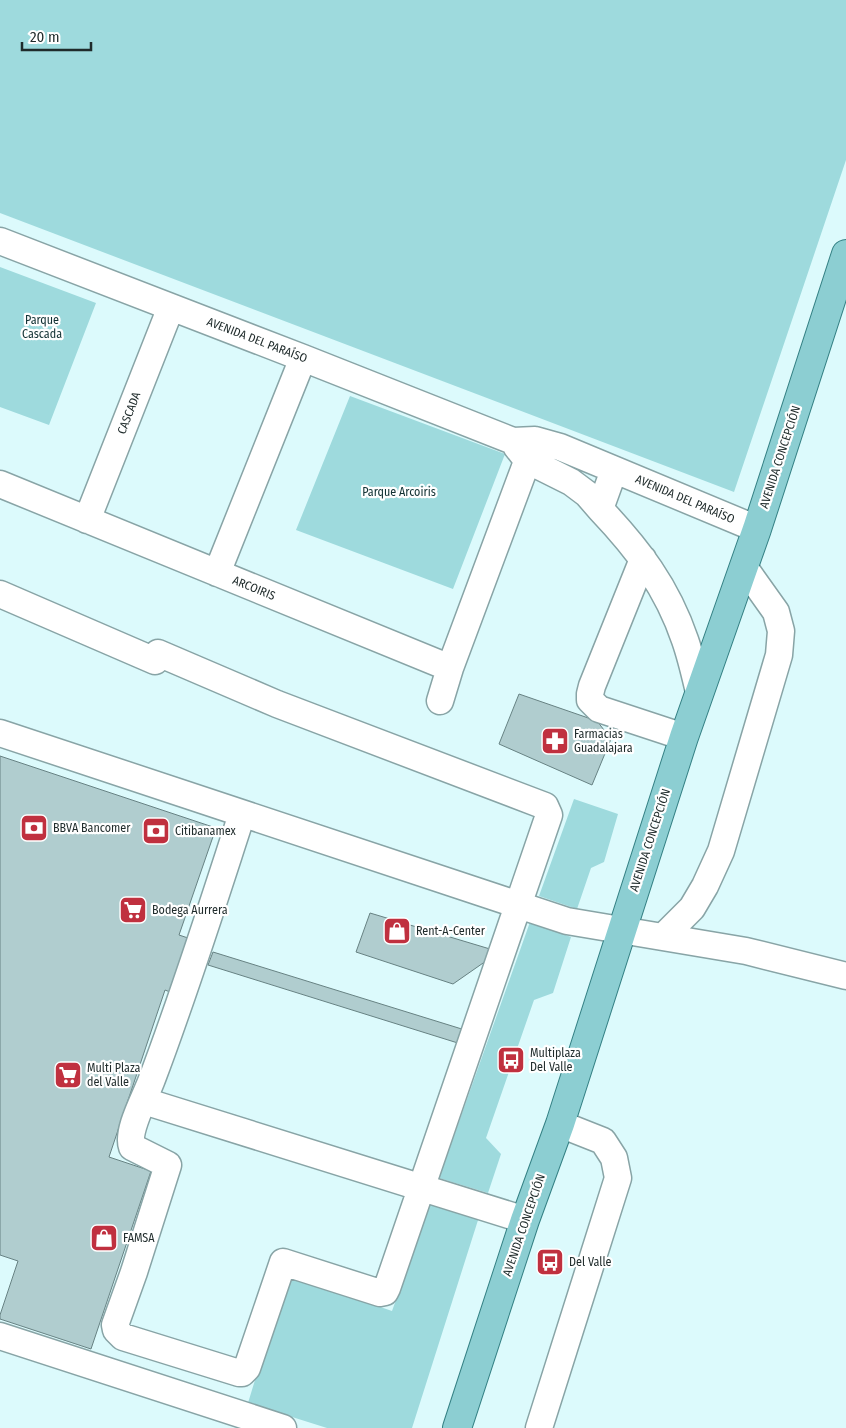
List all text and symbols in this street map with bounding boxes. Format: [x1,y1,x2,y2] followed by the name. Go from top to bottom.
[22,20,91,52] scale bar
[30,28,60,46] text: 20 m
[22,313,62,341] park label: Parque Cascada
[205,313,310,366] street label: AVENIDA DEL PARAÍSO
[115,389,144,436] street label: CASCADA
[756,404,803,510] street label: AVENIDA CONCEPCIÓN
[633,471,737,526] street label: AVENIDA DEL PARAÍSO
[362,485,436,499] park label: Parque Arcoiris
[231,573,277,603] street label: ARCOIRIS
[540,726,570,756] pharmacy icon: Farmacias Guadalajara
[574,727,633,755] place label: Farmacias Guadalajara
[626,787,673,893] street label: AVENIDA CONCEPCIÓN
[19,813,49,843] bank icon: BBVA Bancomer
[141,816,171,846] bank icon: Citibanamex
[53,821,131,835] place label: BBVA Bancomer
[175,824,236,838] place label: Citibanamex
[118,895,148,925] supermarket icon: Bodega Aurrera
[152,903,228,917] place label: Bodega Aurrera
[382,916,412,946] shop icon: Rent-A-Center
[416,924,486,938] place label: Rent-A-Center
[496,1045,526,1075] bus stop icon: Multiplaza Del Valle
[530,1046,581,1074] place label: Multiplaza Del Valle
[53,1060,83,1090] supermarket icon: Multi Plaza del Valle
[87,1061,140,1089] place label: Multi Plaza del Valle
[499,1172,548,1278] street label: AVENIDA CONCEPCIÓN
[89,1223,119,1253] shop icon: FAMSA
[123,1231,155,1245] place label: FAMSA
[535,1247,565,1277] bus stop icon: Del Valle
[569,1255,612,1269] place label: Del Valle

